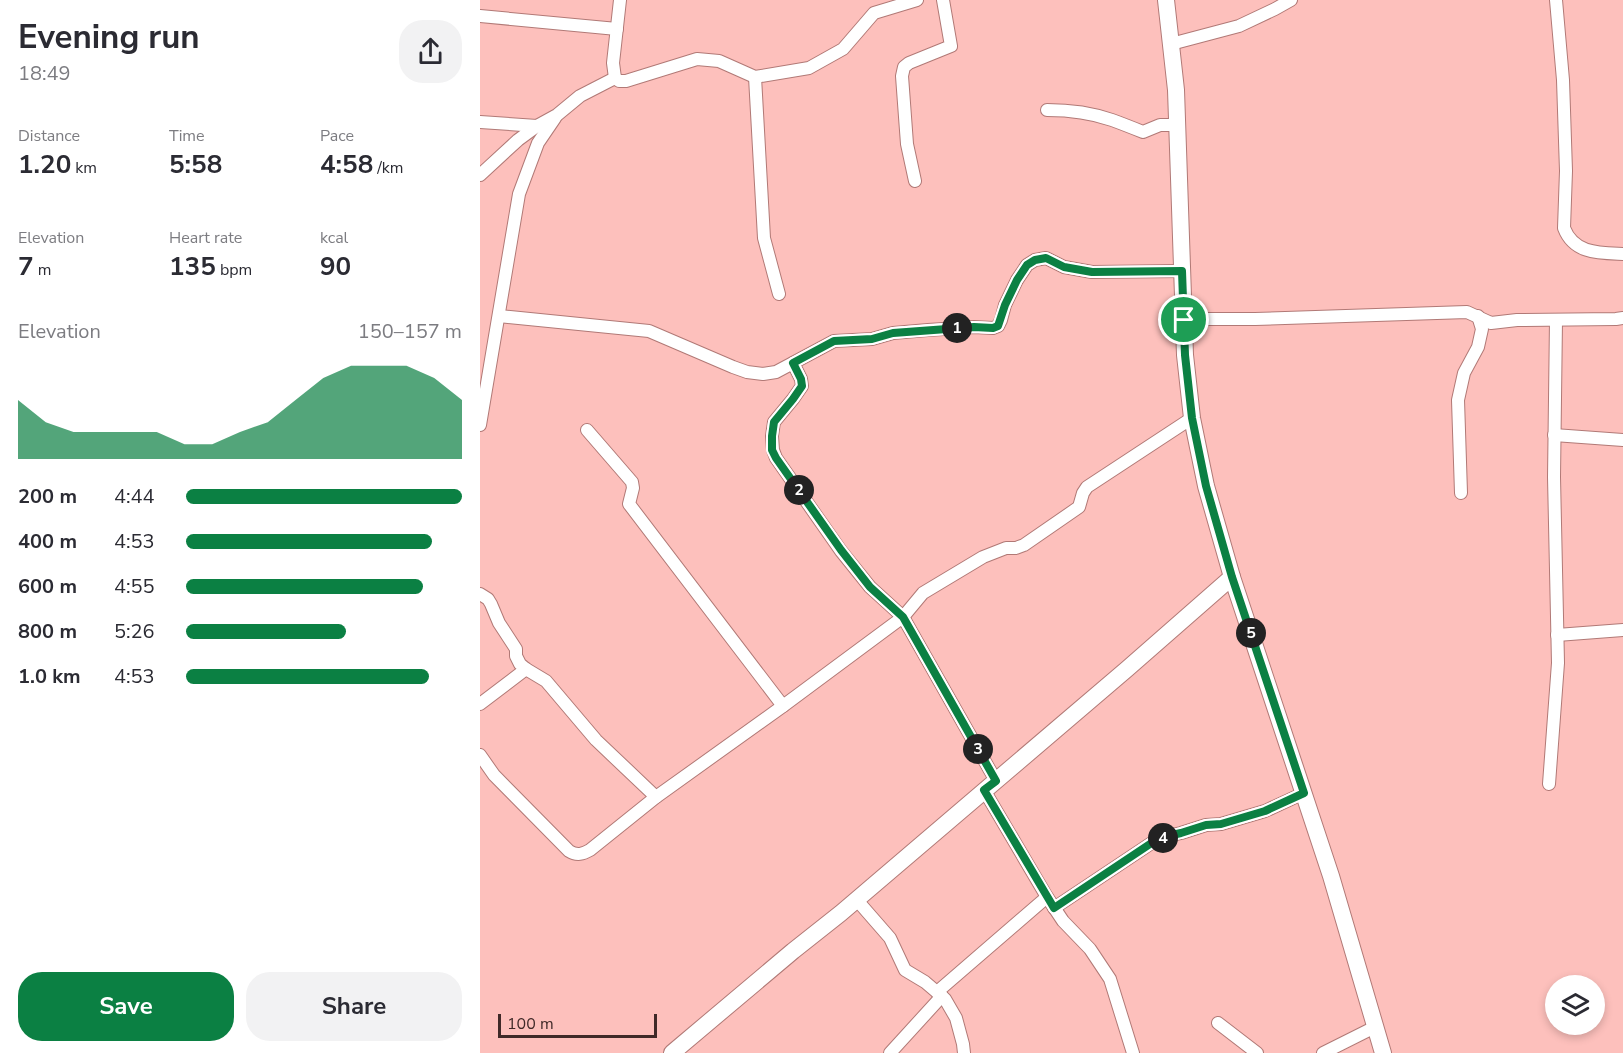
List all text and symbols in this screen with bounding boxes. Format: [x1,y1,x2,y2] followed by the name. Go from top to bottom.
[18,15,200,60] text: Evening run
[399,20,462,83] button: share
[18,60,71,87] text: 18:49
[18,125,80,147] text: Distance
[169,125,205,147] text: Time
[320,125,354,147] text: Pace
[18,147,71,182] text: 1.20
[169,147,222,182] text: 5:58
[320,147,373,182] text: 4:58
[71,157,97,179] text: km
[373,157,404,179] text: /km
[18,227,84,249] text: Elevation
[169,227,242,249] text: Heart rate
[320,227,348,249] text: kcal
[18,249,34,284] text: 7
[169,249,216,284] text: 135
[320,249,351,284] text: 90
[34,259,51,281] text: m
[216,259,252,281] text: bpm
[1158,294,1209,345] pin
[1167,303,1200,336] icon: arrive
[942,313,972,343] pin: 1
[952,317,962,339] text: 1
[18,318,101,345] text: Elevation
[358,318,462,345] text: 150–157 m
[784,475,814,505] pin: 2
[794,479,804,501] text: 2
[18,483,77,510] text: 200 m
[114,483,155,510] text: 4:44
[18,528,77,555] text: 400 m
[114,528,155,555] text: 4:53
[18,573,77,600] text: 600 m
[114,573,155,600] text: 4:55
[18,618,77,645] text: 800 m
[114,618,155,645] text: 5:26
[1236,618,1266,648] pin: 5
[1246,622,1256,644] text: 5
[18,663,81,690] text: 1.0 km
[114,663,155,690] text: 4:53
[963,734,993,764] pin: 3
[973,738,983,760] text: 3
[1148,823,1178,853] pin: 4
[1158,827,1168,849] text: 4
[18,972,234,1041] button: Save
[246,972,462,1041] button: Share
[1545,975,1605,1035] map controls
[1545,975,1605,1035] button: layers
[498,1011,657,1038] scale bar
[507,1013,554,1035] text: 100 m

